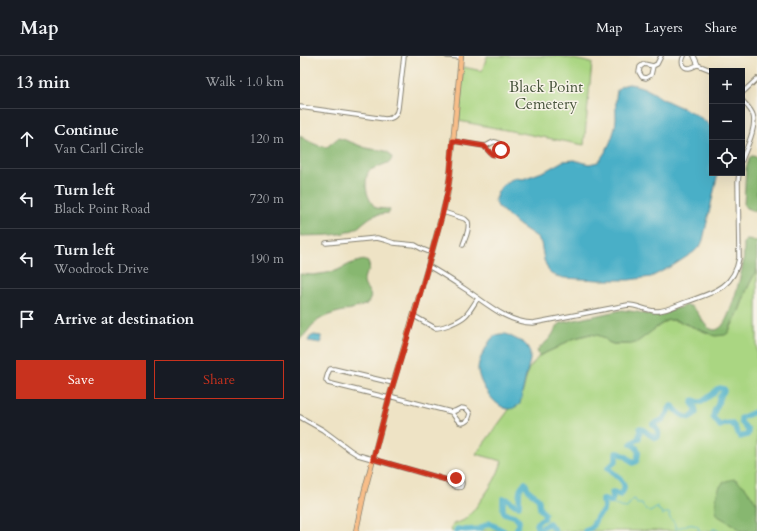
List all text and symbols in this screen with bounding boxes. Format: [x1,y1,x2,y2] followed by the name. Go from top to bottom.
[20,15,59,41] text: Map
[596,18,623,37] text: Map
[645,18,683,37] text: Layers
[705,18,737,37] text: Share
[709,68,745,176] map controls
[709,68,745,104] button: +
[16,71,70,94] text: 13 min
[205,73,284,91] text: Walk · 1.0 km
[509,77,583,114] park label: Black Point Cemetery
[709,104,745,140] button: −
[54,120,119,140] text: Continue
[16,128,38,150] icon: ahead
[250,130,284,148] text: 120 m
[54,140,144,158] text: Van Carll Circle
[709,140,745,176] button: locate
[492,141,510,159] route start
[54,180,115,200] text: Turn left
[16,188,38,210] icon: left
[250,190,284,208] text: 720 m
[54,200,150,218] text: Black Point Road
[54,240,115,260] text: Turn left
[16,248,38,270] icon: left
[250,250,284,268] text: 190 m
[54,260,149,278] text: Woodrock Drive
[16,308,38,330] icon: arrive
[54,309,194,329] text: Arrive at destination
[16,360,146,399] button: Save
[154,360,284,399] button: Share
[447,469,465,487] route end

